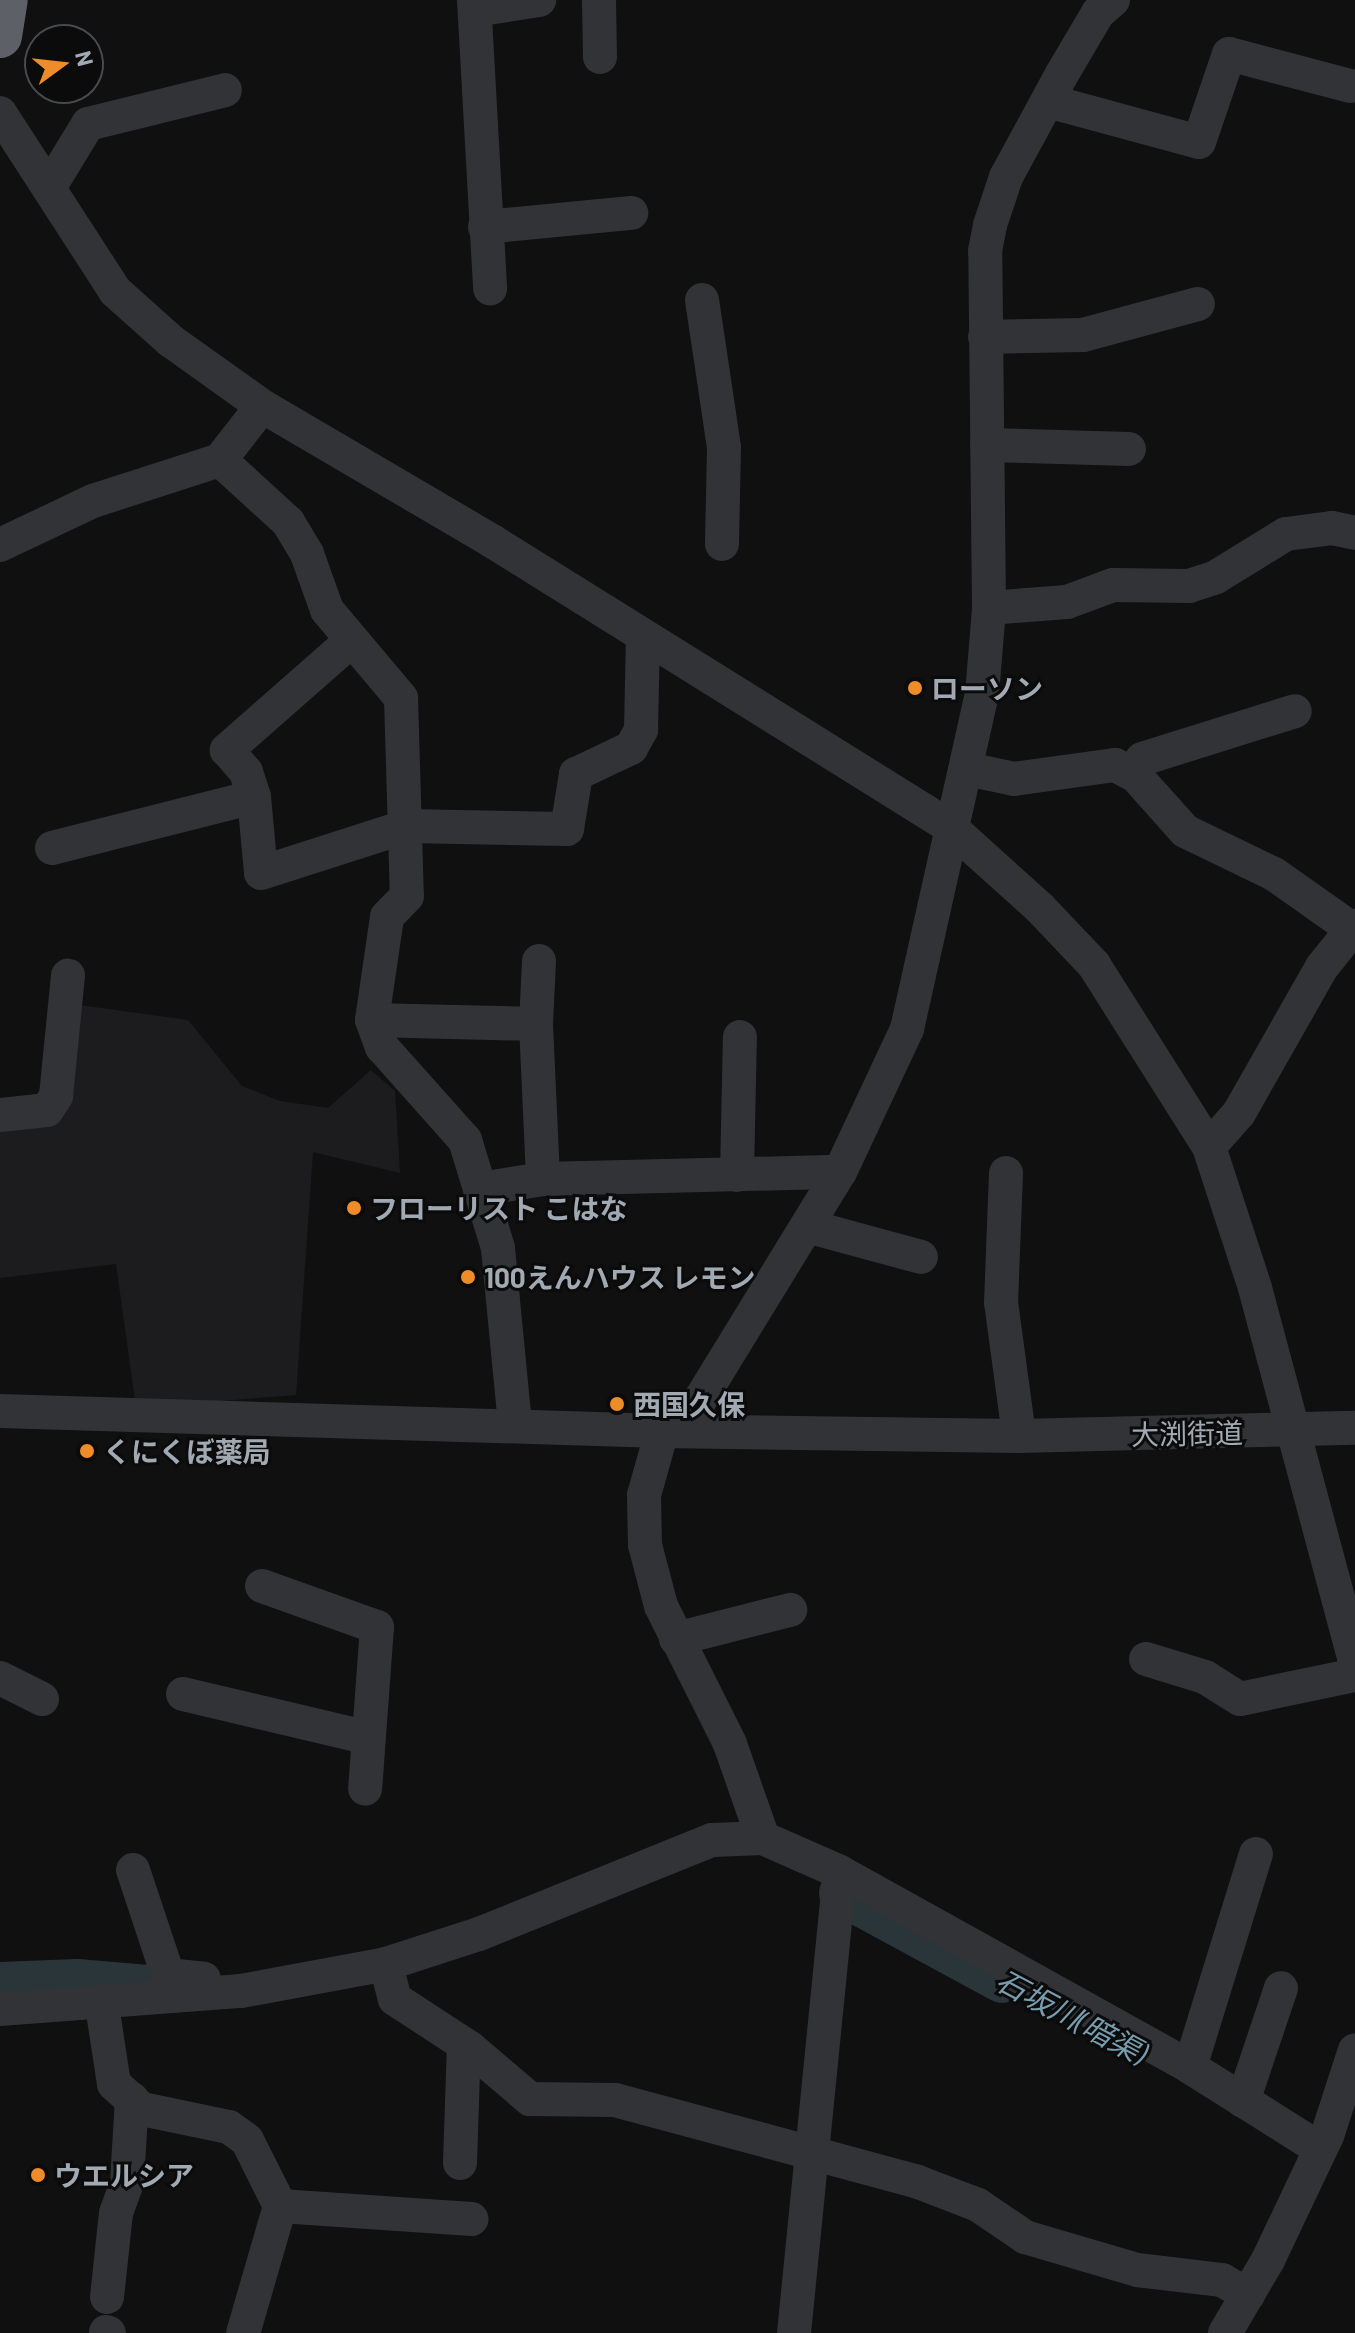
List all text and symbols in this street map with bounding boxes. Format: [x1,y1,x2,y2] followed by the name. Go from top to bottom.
[24,24,104,104] north arrow
[71,48,100,69] text: N
[931,671,1043,705] place label: ローソン
[906,679,924,697] marker: ローソン
[370,1191,628,1225] place label: フローリスト こはな
[345,1199,363,1217] marker: フローリスト こはな
[484,1260,755,1294] place label: 100えんハウス レモン
[459,1268,477,1286] marker: 100えんハウス レモン
[633,1387,745,1421] place label: 西国久保
[608,1395,626,1413] marker: 西国久保
[1131,1415,1243,1451] street label: 大渕街道
[103,1434,271,1468] place label: くにくぼ薬局
[78,1442,96,1460] marker: くにくぼ薬局
[991,1961,1153,2071] water label: 石坂川(暗渠)
[54,2158,194,2192] place label: ウエルシア
[29,2166,47,2184] marker: ウエルシア

